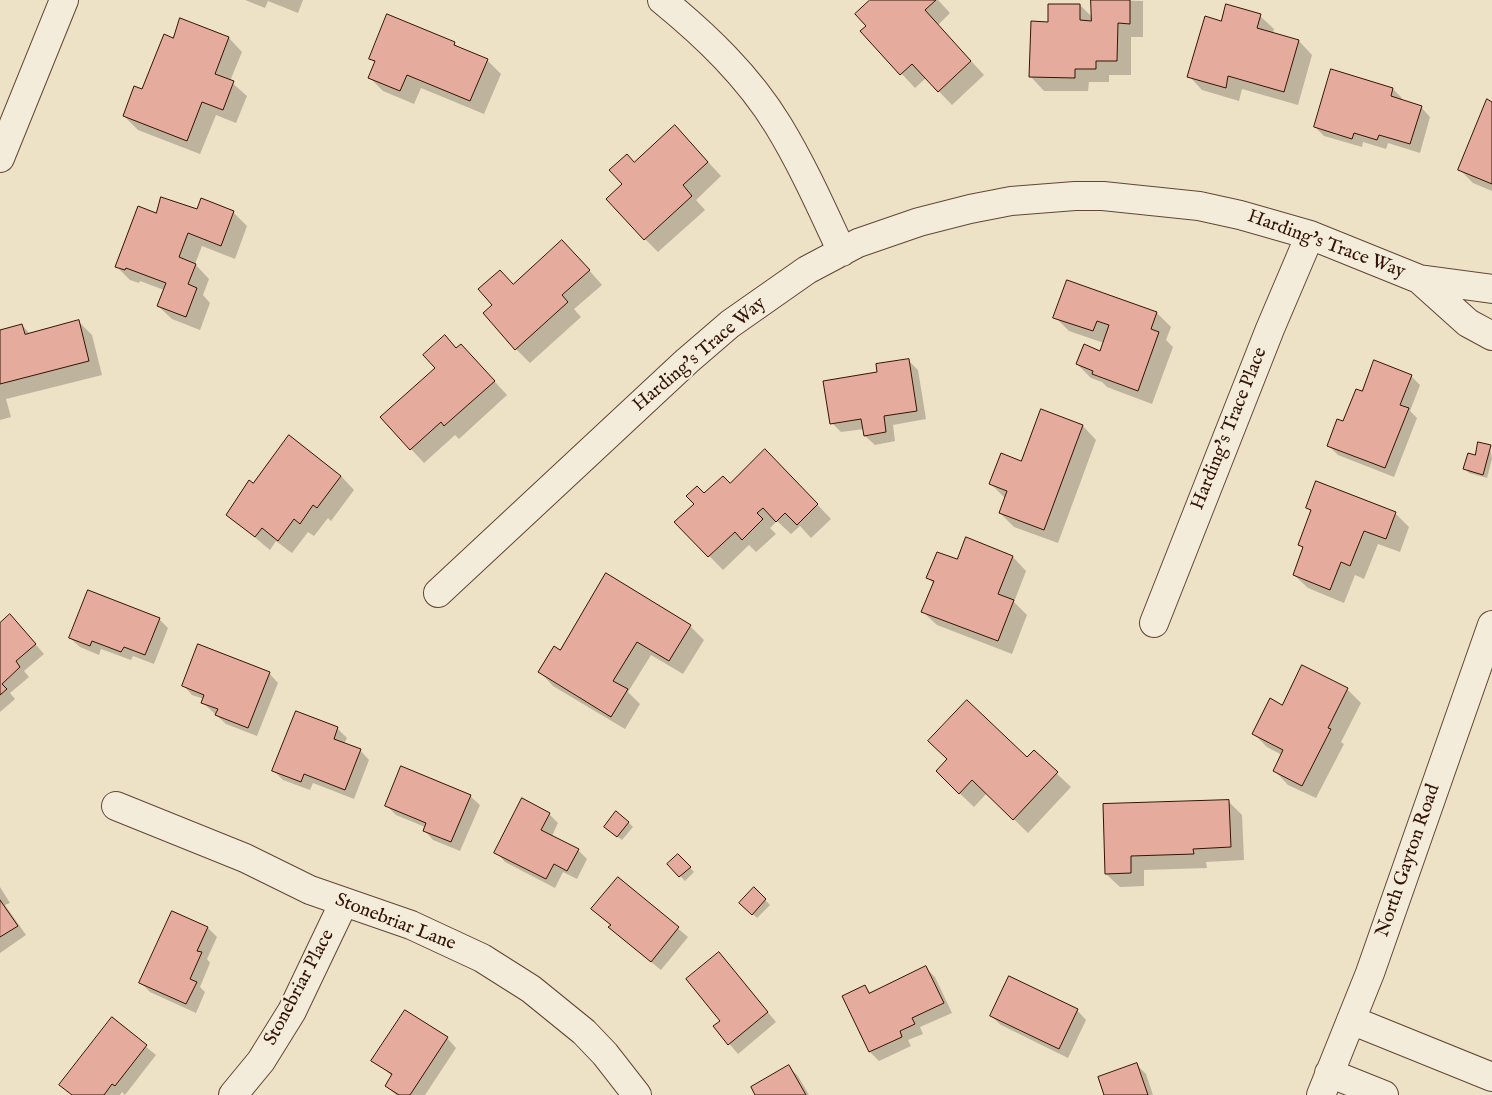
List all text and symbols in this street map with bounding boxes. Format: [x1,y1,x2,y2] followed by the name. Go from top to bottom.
[1244,206,1408,284] street label: Harding's Trace Way
[629,293,771,417] street label: Harding's Trace Way
[1187,344,1273,514] street label: Harding's Trace Place
[1372,782,1446,940] street label: North Gayton Road
[332,890,458,956] street label: Stonebriar Lane
[260,926,340,1050] street label: Stonebriar Place

